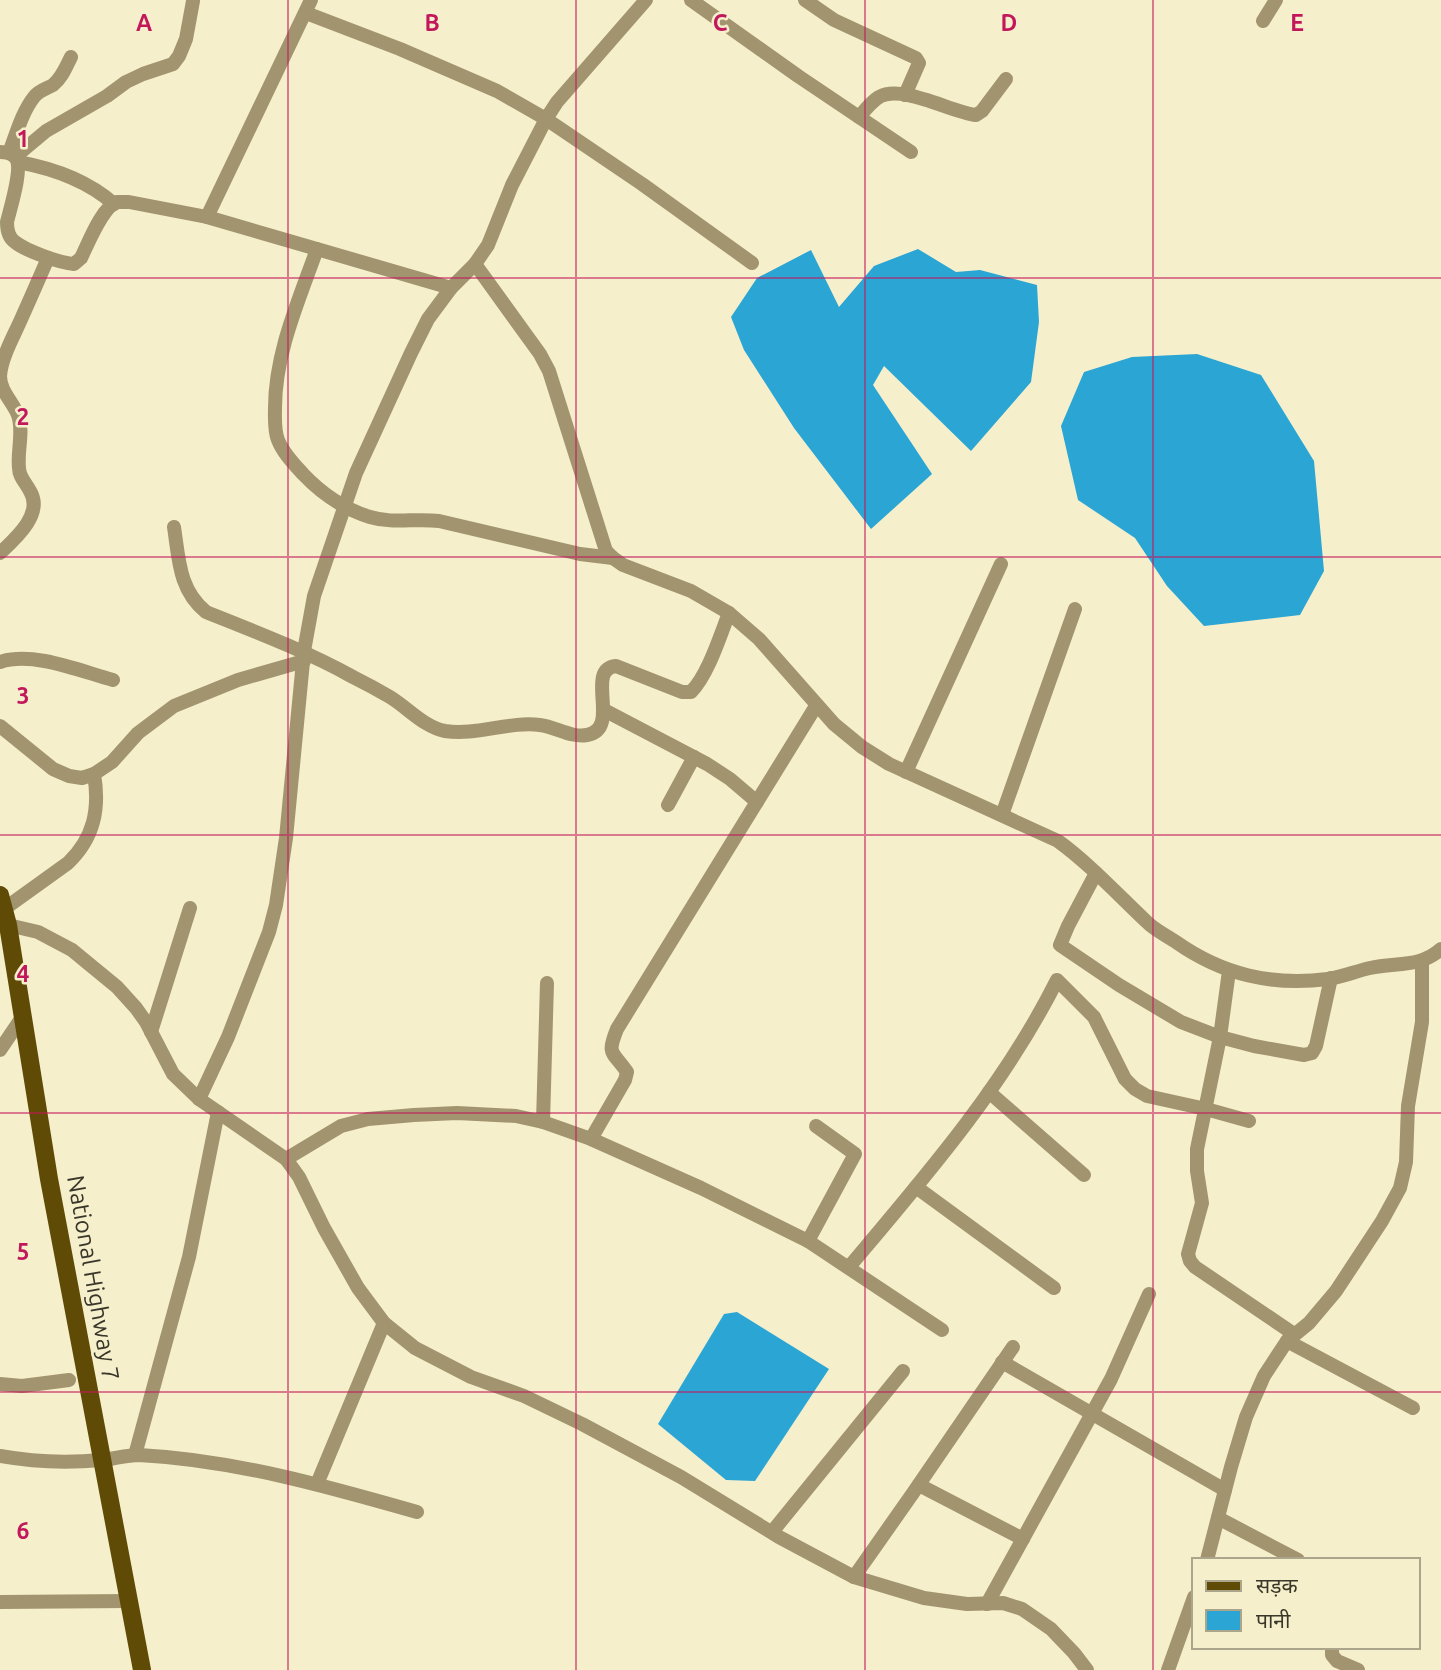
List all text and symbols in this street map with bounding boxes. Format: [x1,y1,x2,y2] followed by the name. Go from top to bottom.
[136,10,152,35] text: A
[424,10,440,35] text: B
[713,10,728,35] text: C
[1001,10,1017,35] text: D
[1290,10,1304,35] text: E
[17,126,29,151] text: 1
[17,404,29,429] text: 2
[17,683,29,708] text: 3
[17,961,30,986] text: 4
[62,1173,125,1383] street label: National Highway 7
[17,1239,29,1264] text: 5
[17,1518,30,1543] text: 6
[1192,1558,1420,1649] legend
[1256,1573,1298,1597] text: सड़क
[1256,1608,1291,1632] text: पानी

